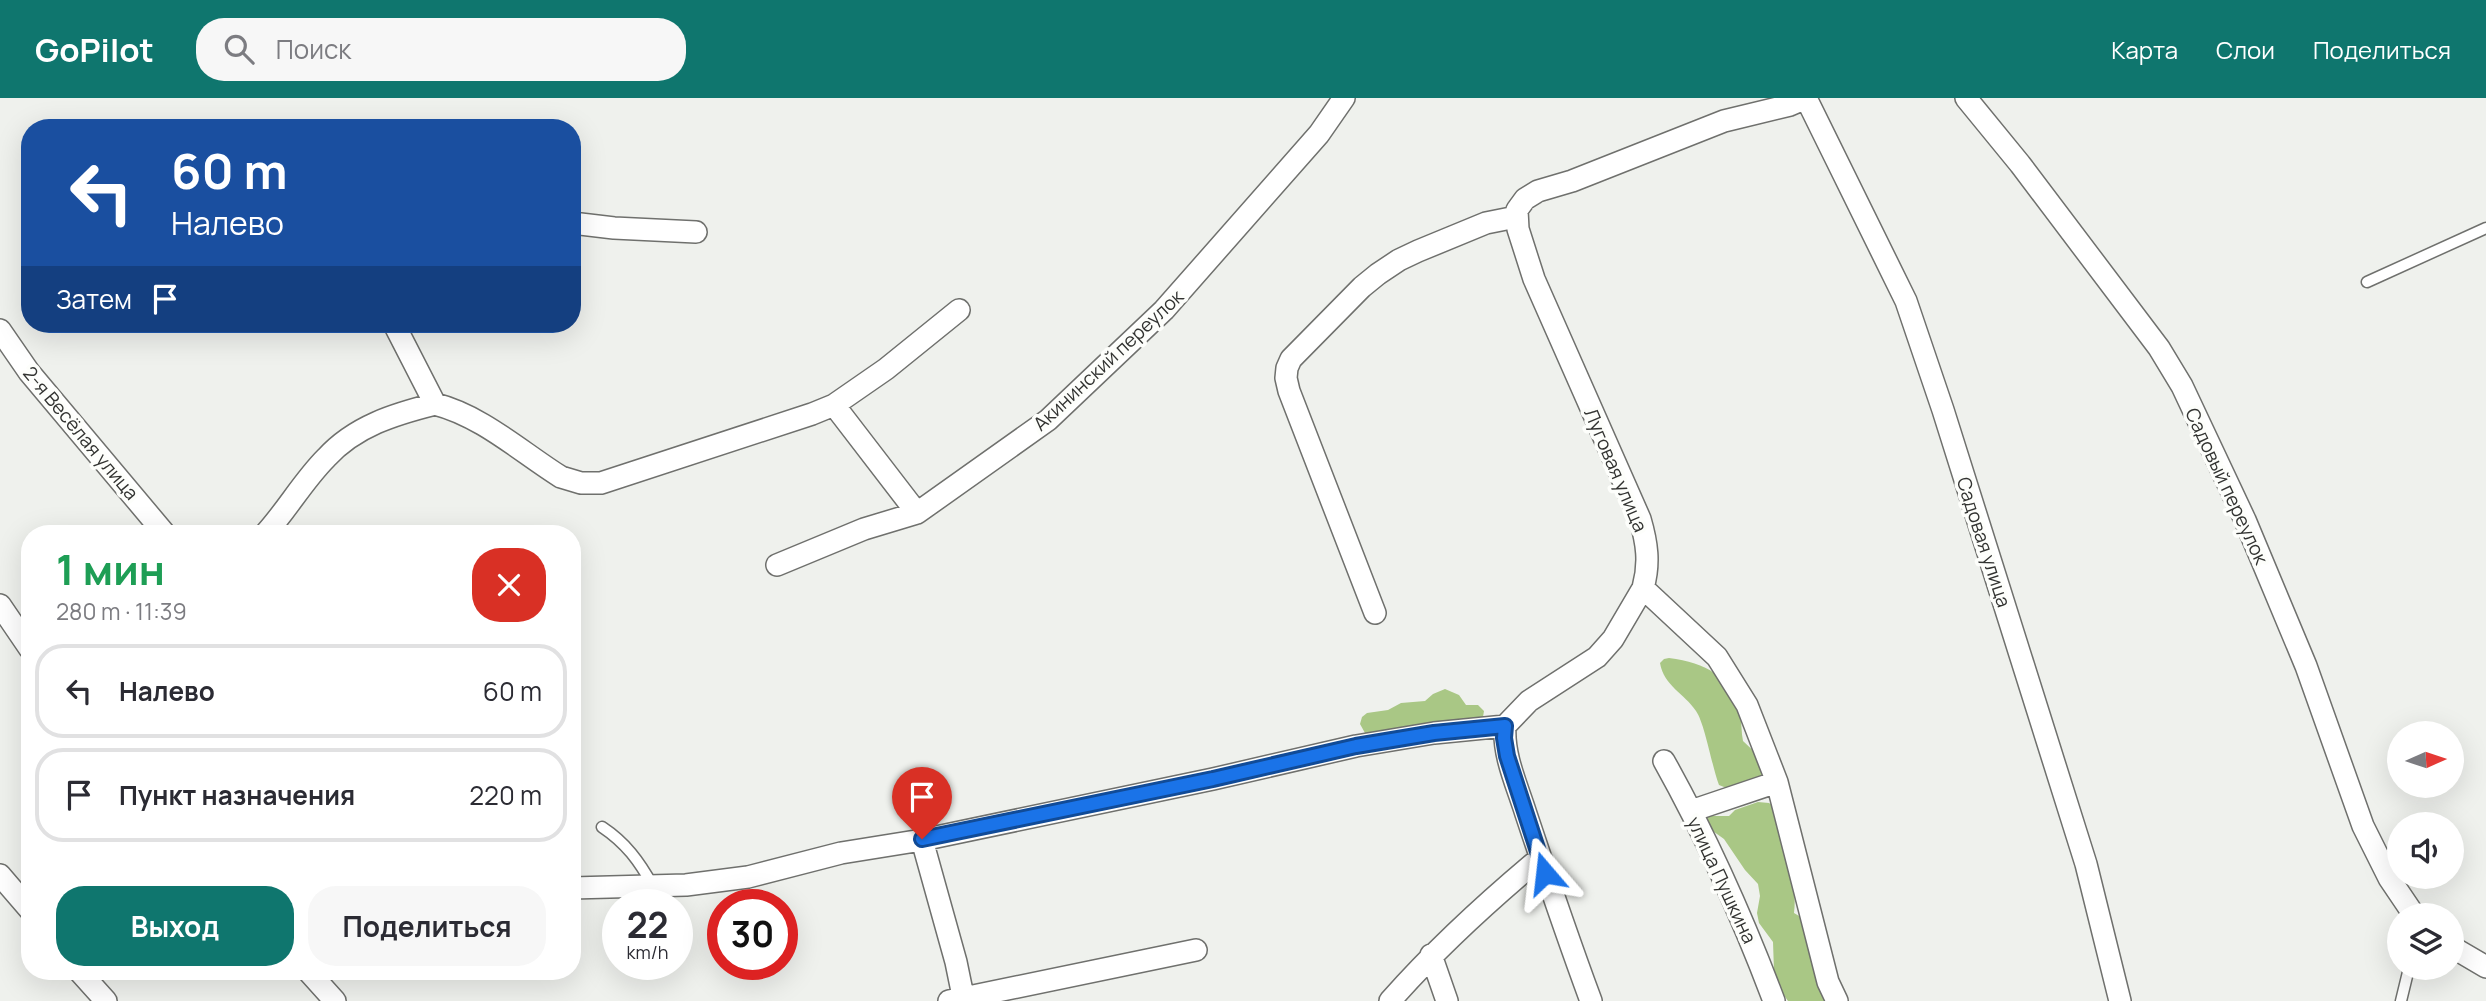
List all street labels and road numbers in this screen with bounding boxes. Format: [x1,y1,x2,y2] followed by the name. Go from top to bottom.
[1027,283,1189,436] street label: Акининский переулок
[17,361,145,505] street label: 2-я Весёлая улица
[1578,404,1654,536] street label: Луговая улица
[2179,404,2275,569] street label: Садовый переулок
[1951,474,2017,610] street label: Садовая улица
[1681,812,1763,948] street label: улица Пушкина

